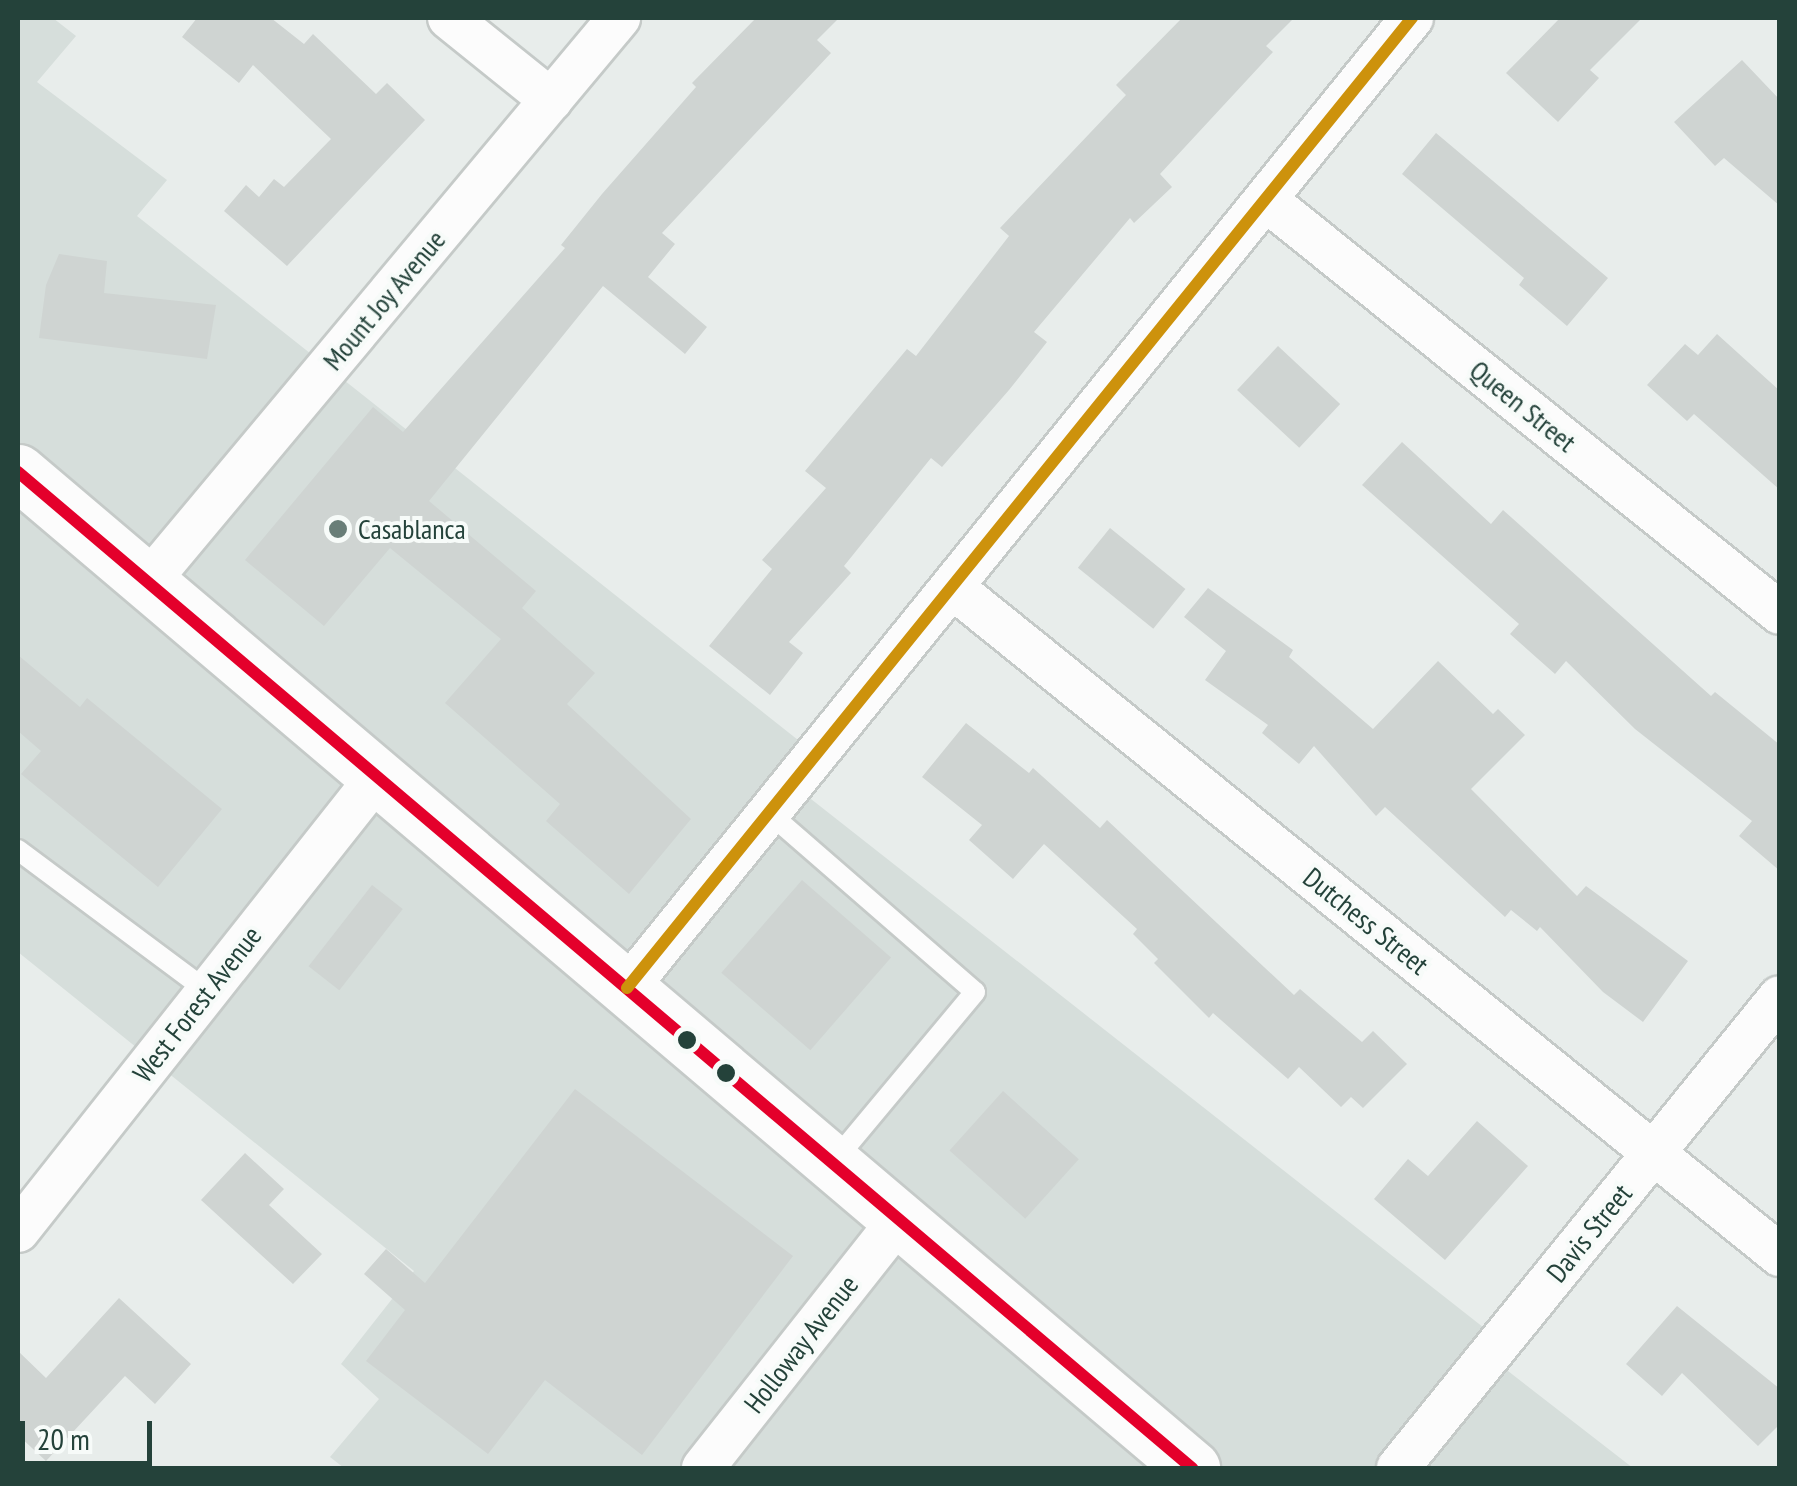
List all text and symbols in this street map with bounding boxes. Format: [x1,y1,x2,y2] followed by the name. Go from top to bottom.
[315,223,453,377] street label: Mount Joy Avenue
[1463,353,1583,459] street label: Queen Street
[358,512,466,546] place label: Casablanca
[327,518,349,540] marker: Casablanca
[1297,860,1435,982] street label: Dutchess Street
[125,919,269,1089] street label: West Forest Avenue
[677,1030,697,1050] unlabelled marker
[716,1063,736,1083] unlabelled marker
[1539,1177,1639,1289] street label: Davis Street
[736,1268,866,1420] street label: Holloway Avenue
[25,1401,158,1463] scale bar
[37,1419,90,1458] text: 20 m

